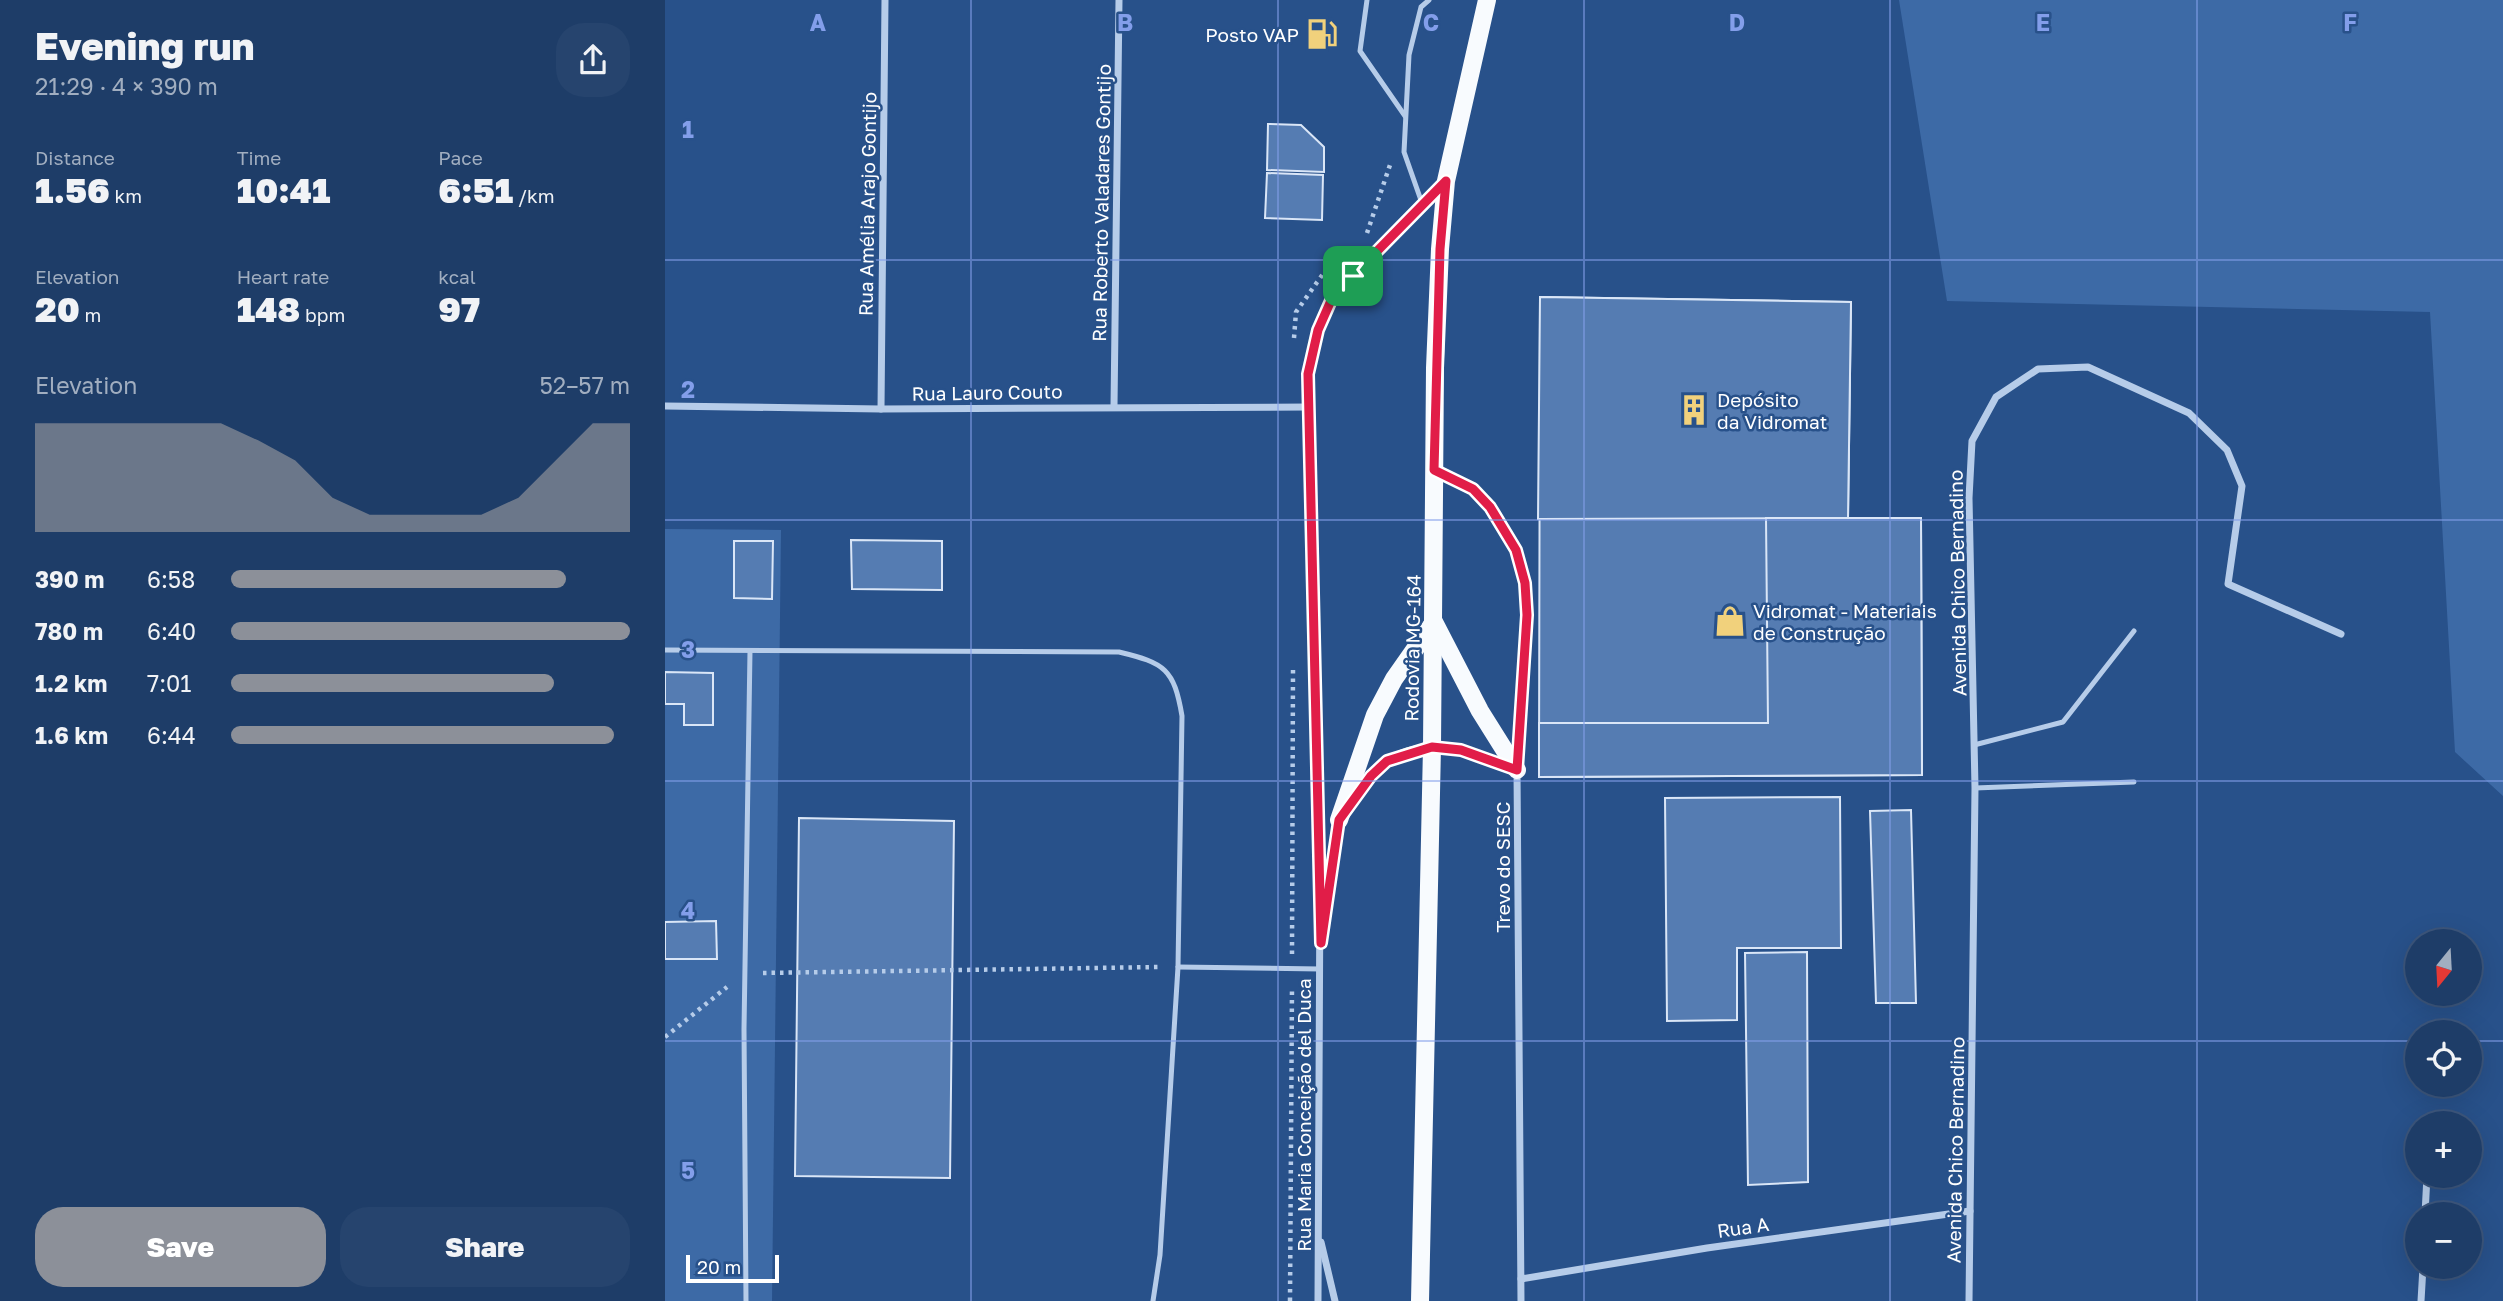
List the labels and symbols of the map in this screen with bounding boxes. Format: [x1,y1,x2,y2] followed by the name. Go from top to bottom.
[810,8,827,36] text: A
[1117,8,1133,36] text: B
[1423,8,1439,36] text: C
[1729,8,1745,36] text: D
[2036,8,2050,36] text: E
[2343,8,2357,36] text: F
[1305,17,1339,51] fuel station icon: Posto VAP
[1205,23,1299,46] place label: Posto VAP
[1087,64,1115,342] street label: Rua Roberto Valadares Gontijo
[854,92,880,316] street label: Rua Amélia Arajo Gontijo
[682,115,694,143] text: 1
[1323,246,1383,306] pin
[681,375,695,403] text: 2
[911,379,1063,405] street label: Rua Lauro Couto
[1717,388,1827,433] place label: Depósito da Vidromat
[1677,393,1711,427] building icon: Depósito da Vidromat
[1944,470,1970,696] street label: Avenida Chico Bernadino
[1399,574,1425,722] street label: Rodovia MG-164
[1753,599,1937,644] place label: Vidromat - Materiais de Construção
[1713,604,1747,638] shop icon: Vidromat - Materiais de Construção
[681,635,695,663] text: 3
[1491,801,1514,933] street label: Trevo do SESC
[681,896,695,924] text: 4
[2405,929,2481,1006] north arrow
[1292,978,1315,1252] street label: Rua Maria Conceição del Duca
[1942,1037,1968,1263] street label: Avenida Chico Bernadino
[681,1156,695,1184] text: 5
[1716,1212,1771,1242] street label: Rua A
[686,1252,779,1284] scale bar

